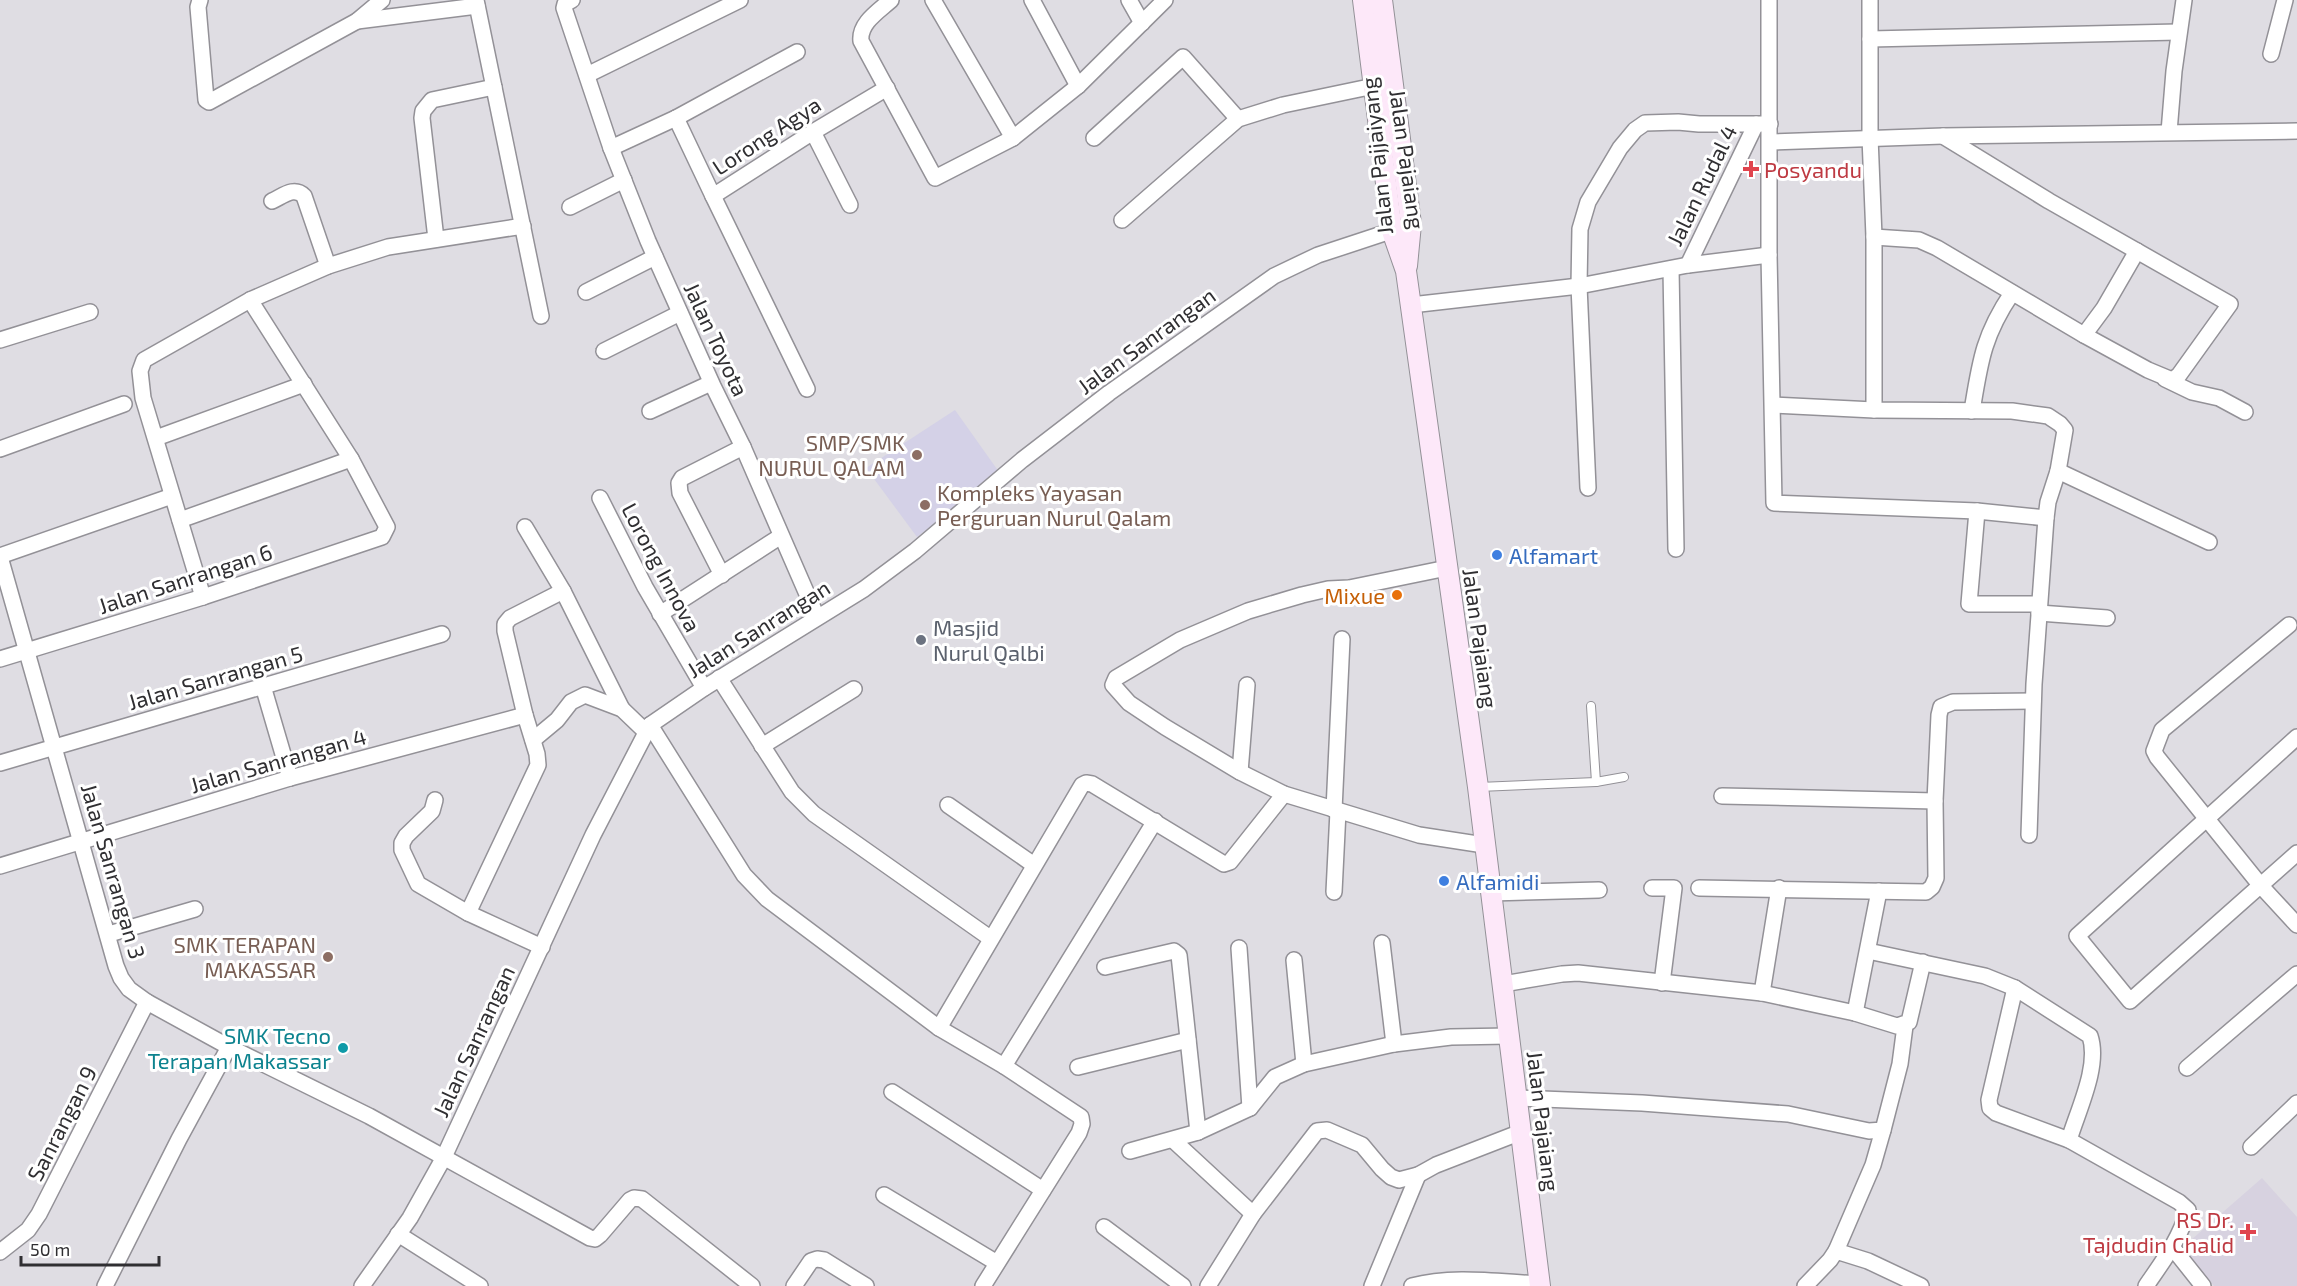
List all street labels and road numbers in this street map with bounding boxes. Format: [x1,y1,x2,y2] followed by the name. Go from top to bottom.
[1355,76,1398,236] street label: Jalan Pajjaiyang
[1384,87,1431,231] street label: Jalan Pajaiang
[707,90,825,180] street label: Lorong Agya
[1661,120,1741,250] street label: Jalan Rudal 4
[679,278,755,400] street label: Jalan Toyota
[1072,281,1220,399] street label: Jalan Sanrangan
[617,498,707,636] street label: Lorong Innova
[95,538,275,618] street label: Jalan Sanrangan 6
[1457,566,1504,710] street label: Jalan Pajaiang
[682,574,834,682] street label: Jalan Sanrangan
[125,640,305,714] street label: Jalan Sanrangan 5
[187,722,369,798] street label: Jalan Sanrangan 4
[77,780,151,962] street label: Jalan Sanrangan 3
[427,961,519,1121] street label: Jalan Sanrangan
[1522,1049,1565,1193] street label: Jalan Pajaiang
[21,1061,101,1185] street label: Sanrangan 9

